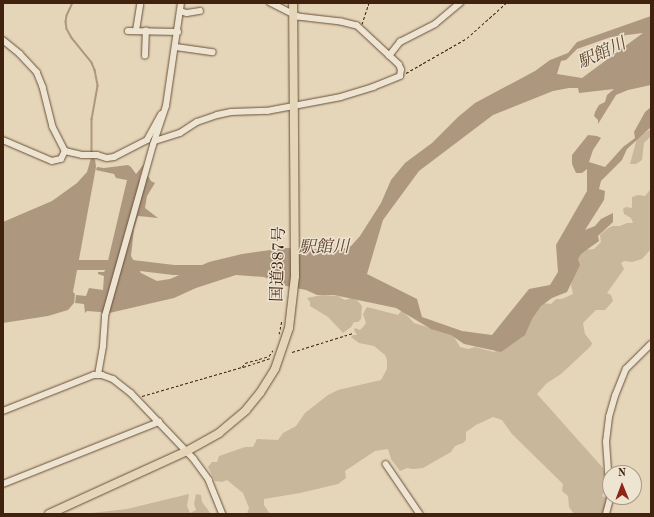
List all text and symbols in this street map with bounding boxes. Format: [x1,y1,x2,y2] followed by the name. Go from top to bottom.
[575,34,629,74] water label: 駅館川
[268,226,290,302] street label: 国道387号
[298,237,350,259] water label: 駅館川
[602,465,642,505] north arrow
[618,468,626,479] text: N

